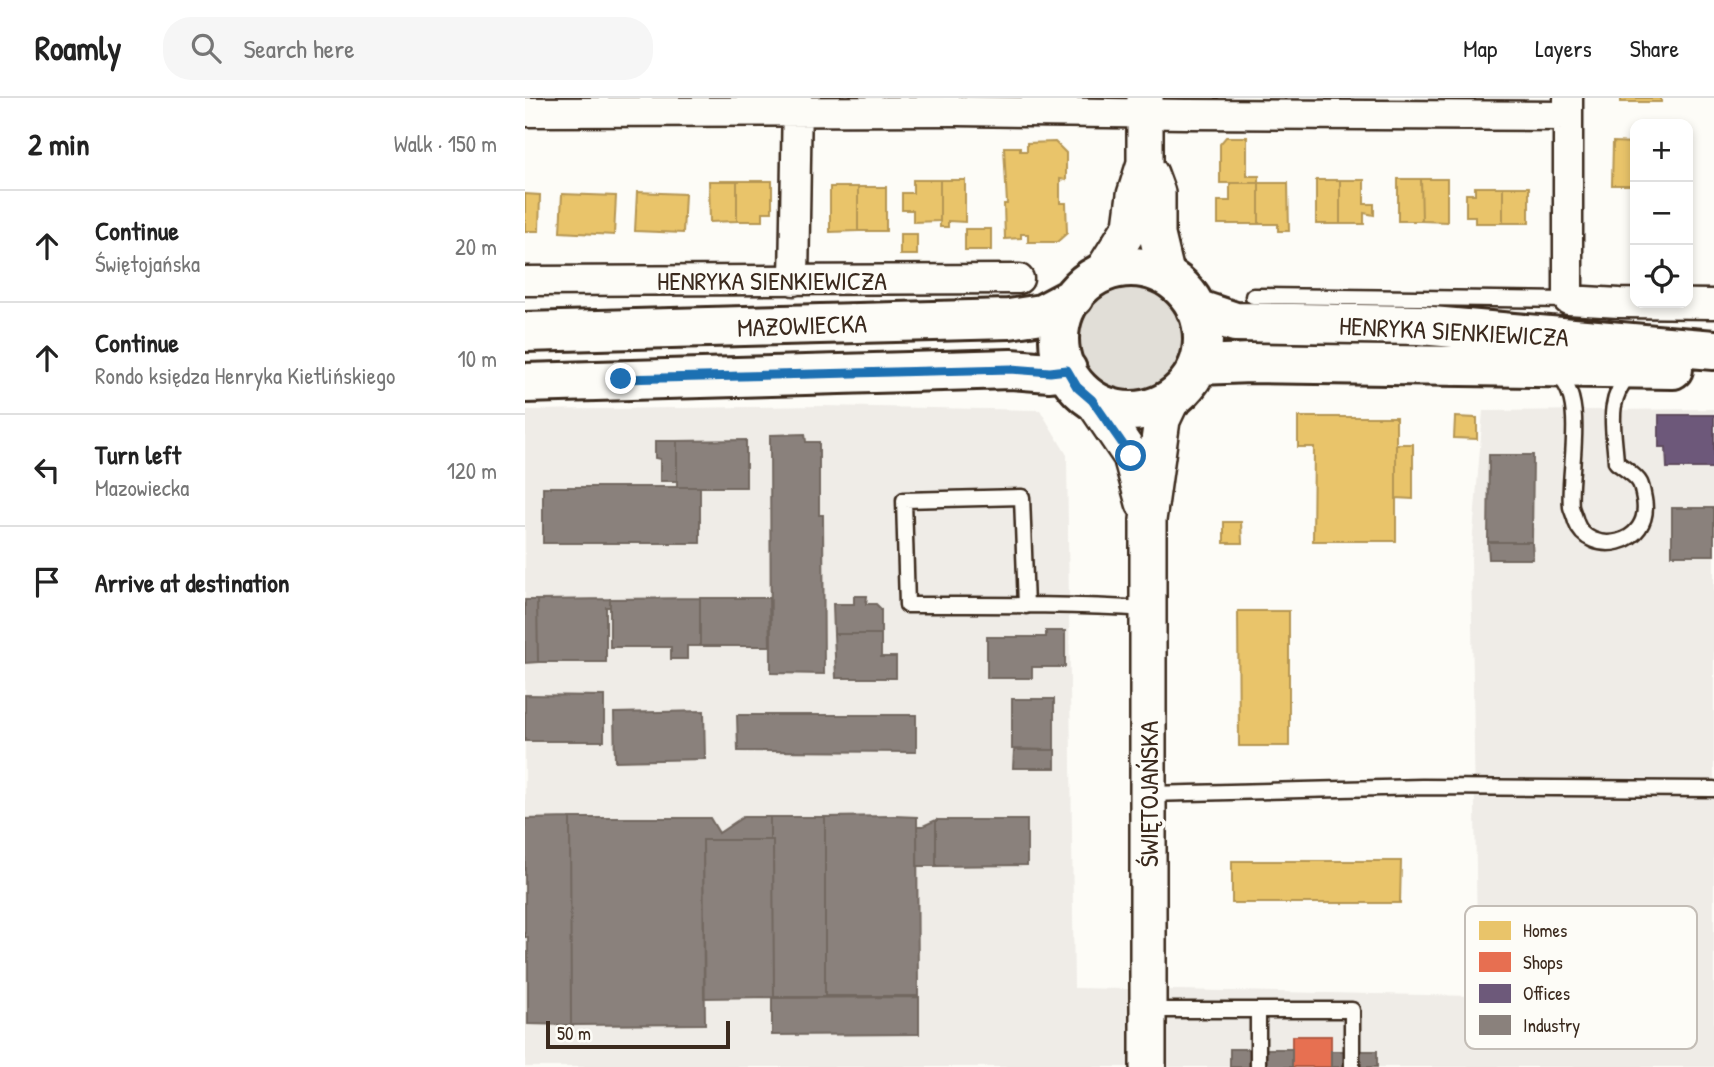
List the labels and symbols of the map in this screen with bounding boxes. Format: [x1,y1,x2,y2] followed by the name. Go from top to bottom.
[657,263,887,298] street label: HENRYKA SIENKIEWICZA
[736,305,868,345] street label: MAZOWIECKA
[1338,308,1570,355] street label: HENRYKA SIENKIEWICZA
[605,363,636,394] route end
[1115,440,1146,471] route start
[1131,720,1166,867] street label: ŚWIĘTOJAŃSKA
[1465,906,1697,1049] legend
[1523,917,1567,943] text: Homes
[1523,949,1563,975] text: Shops
[1523,980,1570,1006] text: Offices
[1523,1012,1580,1038] text: Industry
[546,1018,730,1050] scale bar

